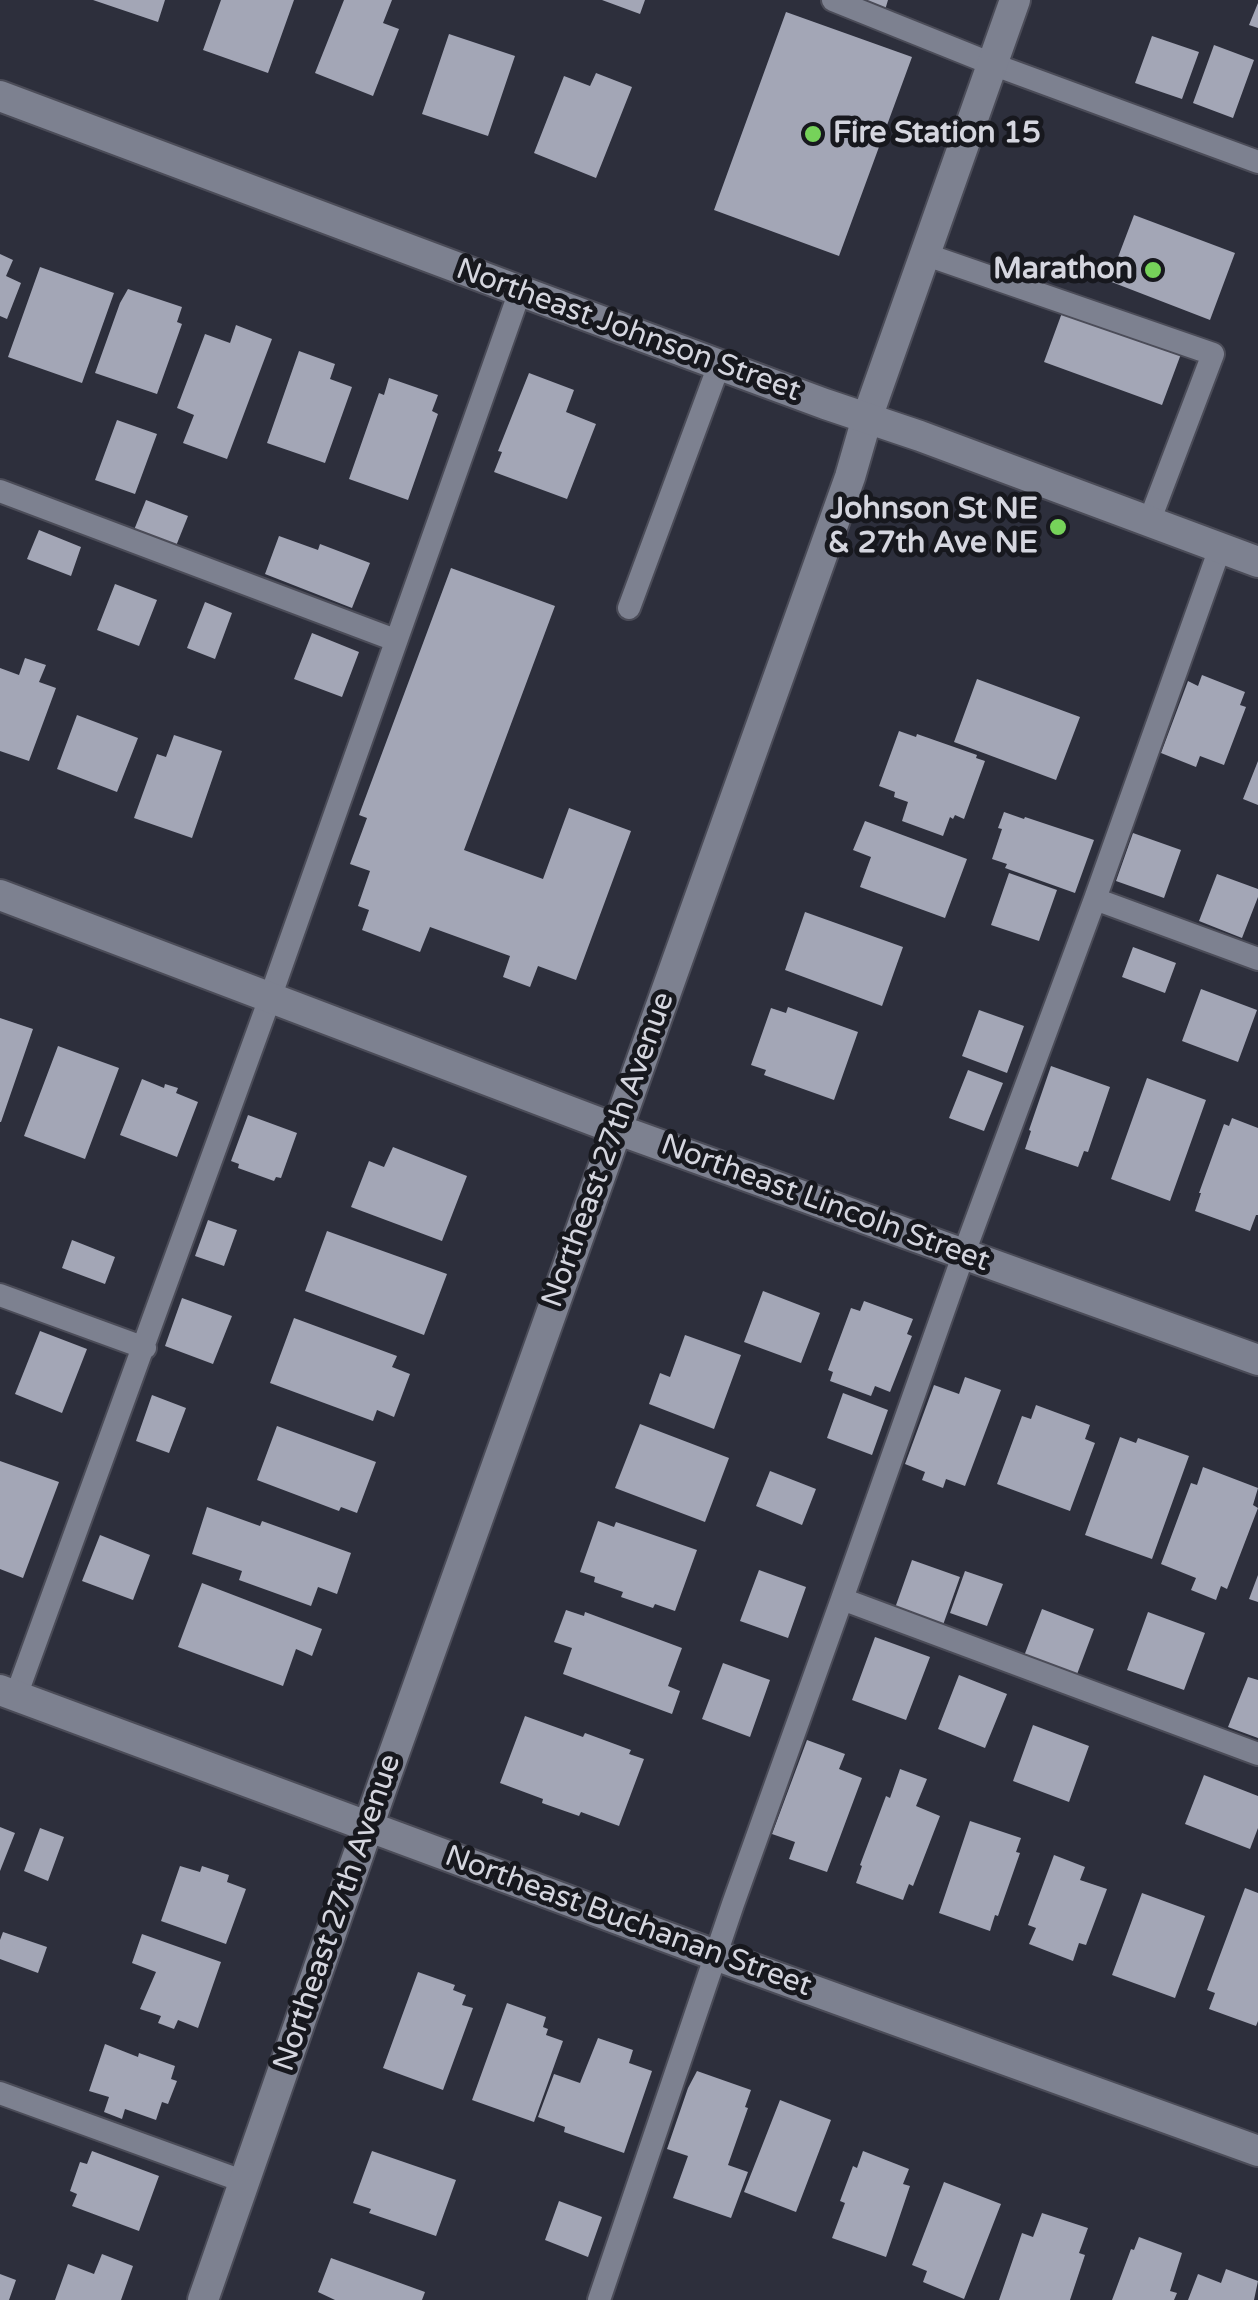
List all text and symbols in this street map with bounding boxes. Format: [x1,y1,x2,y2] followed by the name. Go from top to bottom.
[833,116,1041,152] place label: Fire Station 15
[802,123,824,145] marker: Fire Station 15
[451,252,805,410] street label: Northeast Johnson Street
[993,252,1133,288] place label: Marathon
[1142,259,1164,281] marker: Marathon
[828,492,1038,562] place label: Johnson St NE & 27th Ave NE
[1047,516,1069,538] marker: Johnson St NE & 27th Ave NE
[535,987,683,1313] street label: Northeast 27th Avenue
[656,1128,994,1280] street label: Northeast Lincoln Street
[267,1750,409,2076] street label: Northeast 27th Avenue
[440,1839,816,2005] street label: Northeast Buchanan Street

